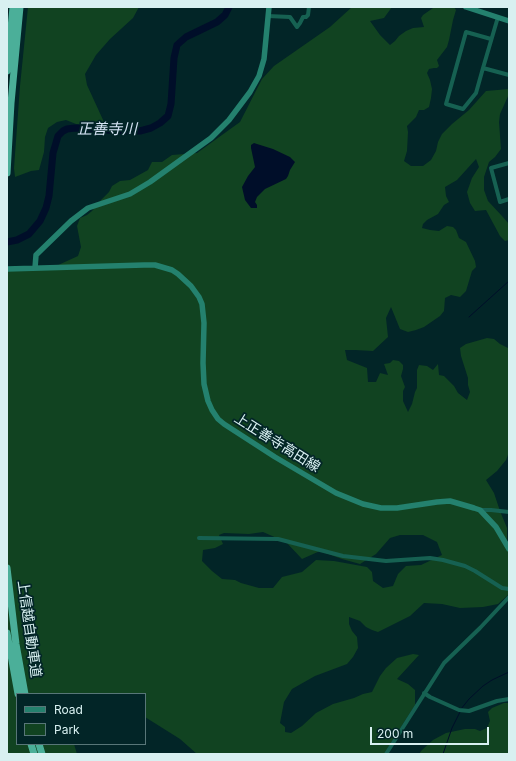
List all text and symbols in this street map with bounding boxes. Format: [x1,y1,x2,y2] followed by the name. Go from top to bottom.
[77,120,137,138] water label: 正善寺川
[231,410,323,476] street label: 上正善寺高田線
[14,579,44,679] street label: 上信越自動車道
[16,693,146,745] legend
[54,702,83,717] text: Road
[372,719,491,745] scale bar
[54,722,80,737] text: Park
[377,726,413,741] text: 200 m

